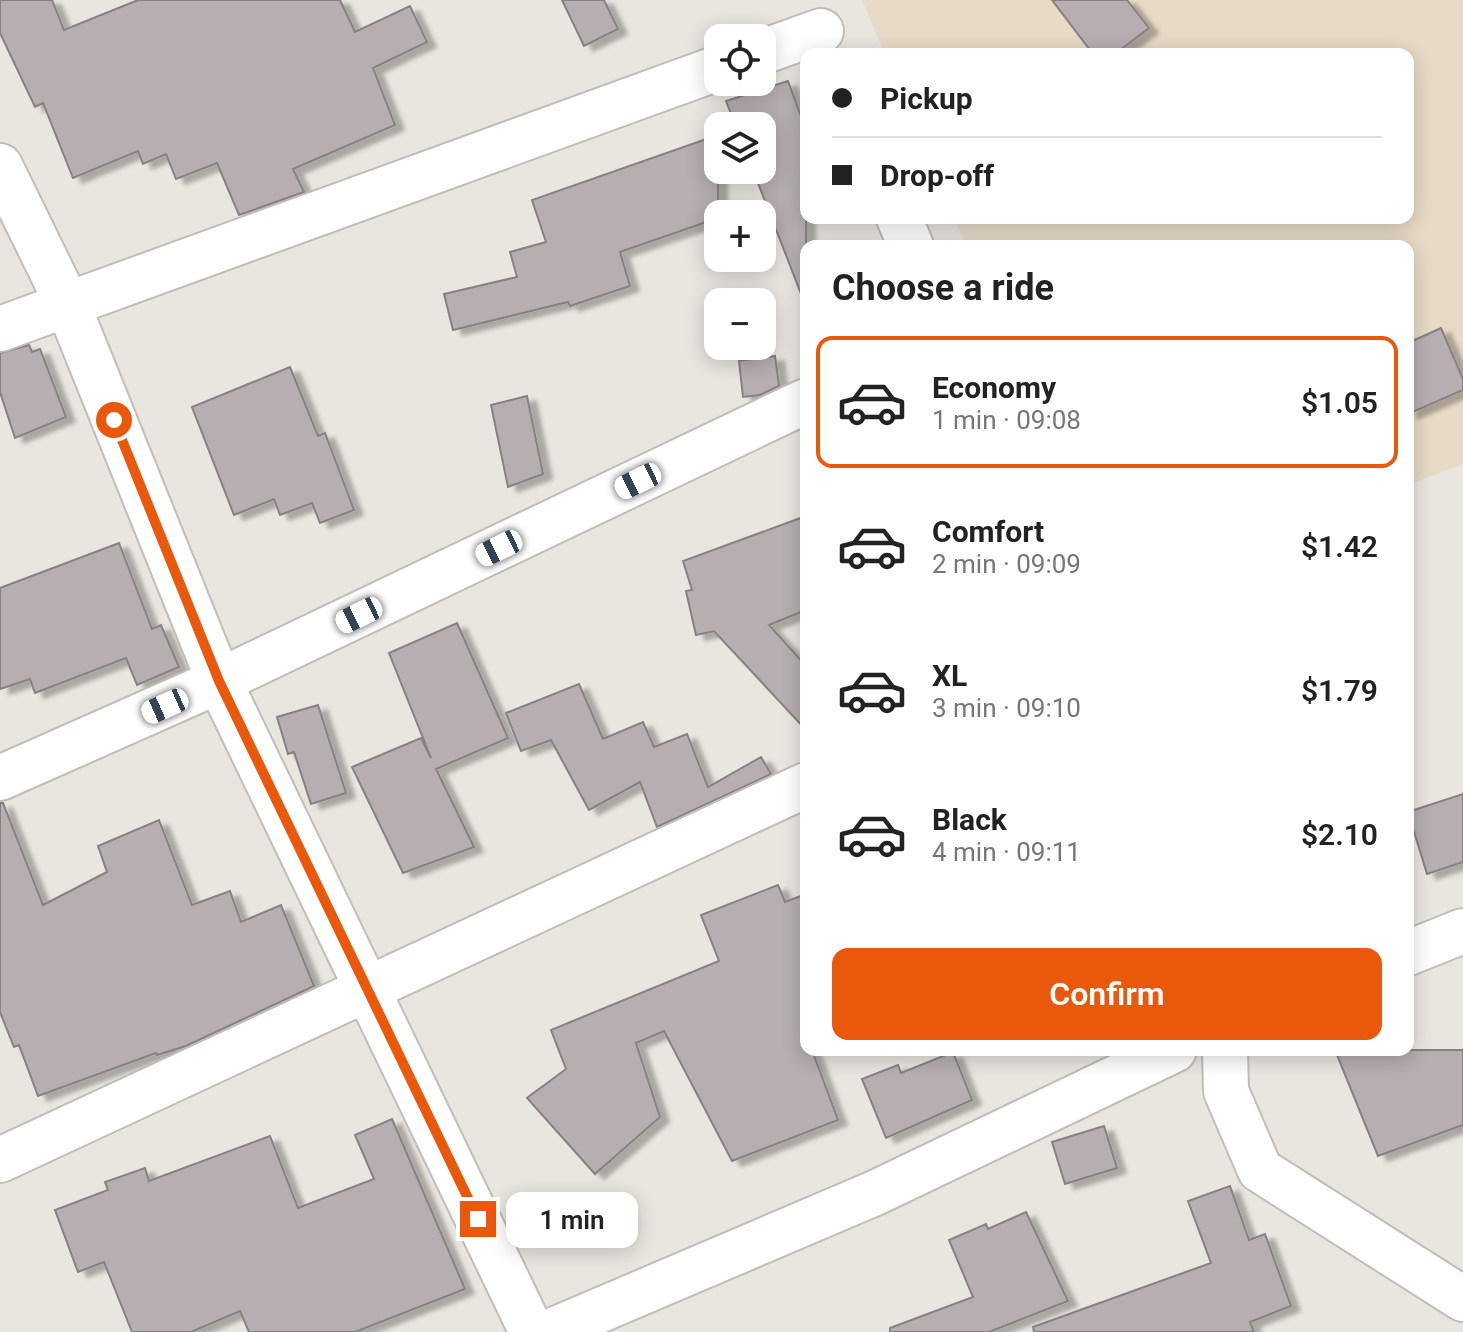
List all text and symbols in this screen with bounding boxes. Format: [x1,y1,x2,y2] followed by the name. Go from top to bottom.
[704,24,776,360] map controls
[704,24,776,96] button: locate
[880,81,973,116] text: Pickup
[704,112,776,184] button: layers
[880,158,994,193] text: Drop-off
[704,200,776,272] button: +
[832,267,1054,309] text: Choose a ride
[704,288,776,360] button: −
[836,366,908,438] icon: car
[932,370,1056,405] text: Economy
[1301,385,1378,420] text: $1.05
[96,402,132,438] route start
[932,405,1081,435] text: 1 min · 09:08
[611,460,665,502] car
[836,510,908,582] icon: car
[932,514,1044,549] text: Comfort
[472,527,526,569] car
[1301,529,1378,564] text: $1.42
[932,549,1081,579] text: 2 min · 09:09
[332,594,386,636] car
[836,654,908,726] icon: car
[932,658,967,693] text: XL
[1301,673,1378,708] text: $1.79
[138,685,192,727] car
[932,693,1081,723] text: 3 min · 09:10
[836,798,908,870] icon: car
[932,802,1007,837] text: Black
[1301,817,1378,852] text: $2.10
[932,837,1081,867] text: 4 min · 09:11
[832,948,1382,1040] button: Confirm
[506,1191,638,1247] callout: 1 min
[460,1201,496,1237] route end
[539,1205,605,1235] text: 1 min

